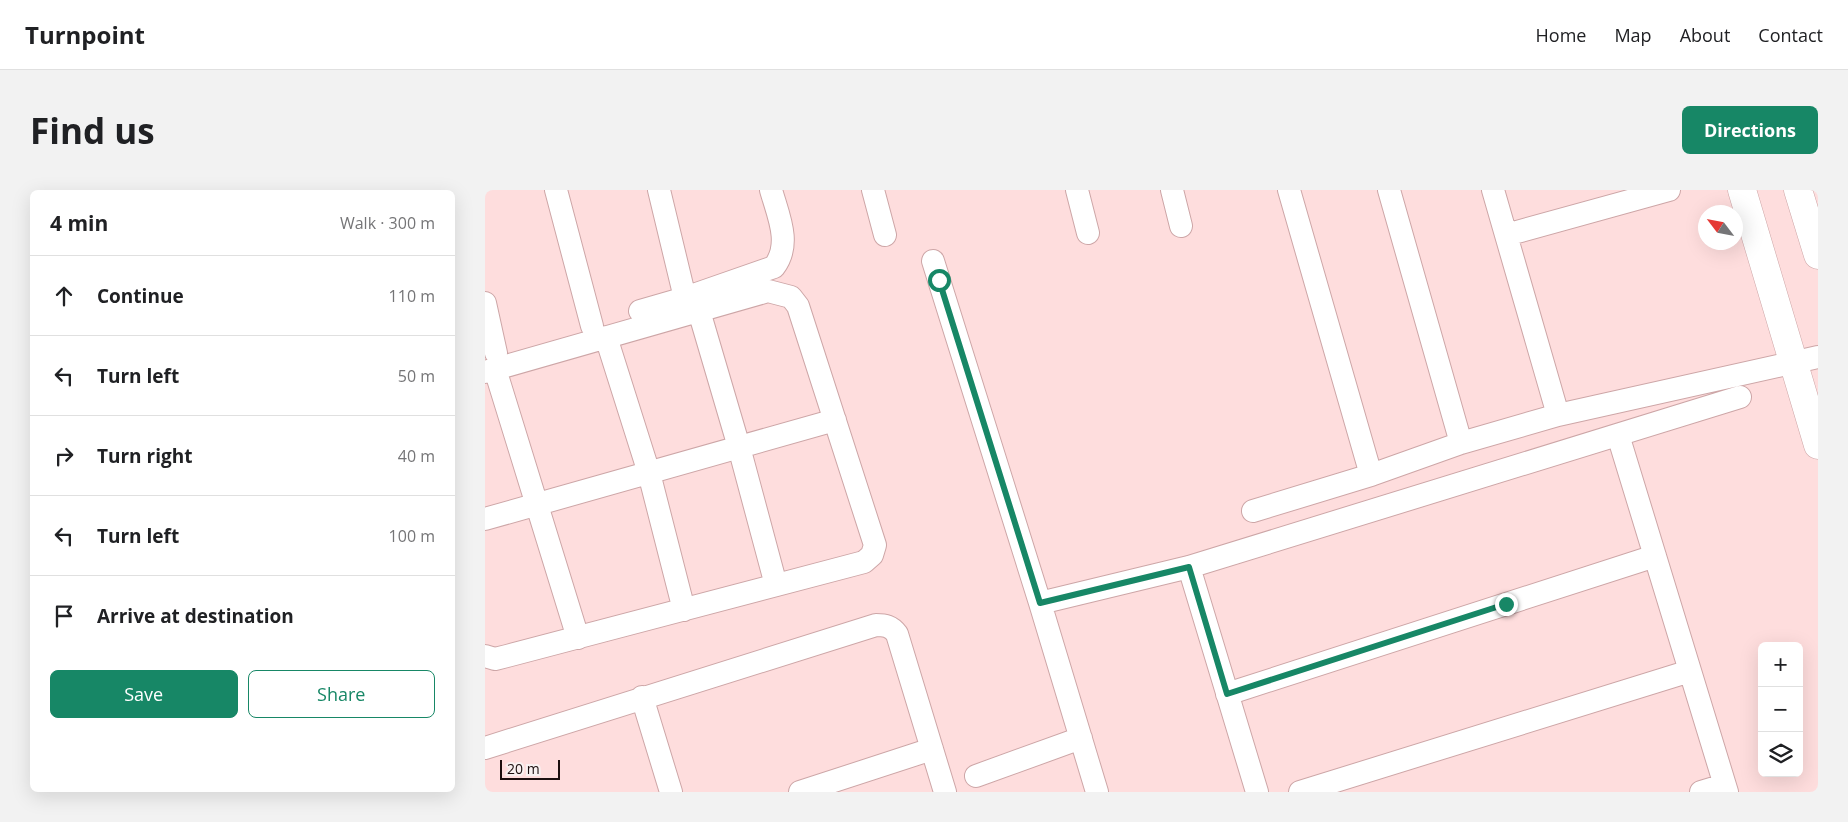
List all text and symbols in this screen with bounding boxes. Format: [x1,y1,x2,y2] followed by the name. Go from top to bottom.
[25,18,145,51] text: Turnpoint
[1536,23,1586,47] text: Home
[1614,23,1652,47] text: Map
[1680,23,1730,47] text: About
[1758,23,1823,47] text: Contact
[1682,106,1818,154] button: Directions
[30,107,155,154] text: Find us
[1698,205,1743,250] north arrow
[50,209,108,237] text: 4 min
[340,212,435,234] text: Walk · 300 m
[928,269,951,292] route start
[50,282,78,310] icon: ahead
[97,283,184,309] text: Continue
[389,285,435,307] text: 110 m
[50,362,78,390] icon: left
[97,363,179,389] text: Turn left
[398,365,435,387] text: 50 m
[50,442,78,470] icon: right
[97,443,192,469] text: Turn right
[398,445,435,467] text: 40 m
[50,522,78,550] icon: left
[97,523,179,549] text: Turn left
[389,525,435,547] text: 100 m
[1495,593,1518,616] route end
[50,602,78,630] icon: arrive
[97,603,294,629] text: Arrive at destination
[1758,642,1803,777] map controls
[1758,642,1803,687] button: +
[50,670,238,718] button: Save
[248,670,435,718] button: Share
[1758,687,1803,732] button: −
[1758,732,1803,777] button: layers
[500,757,560,780] scale bar
[507,759,540,778] text: 20 m

